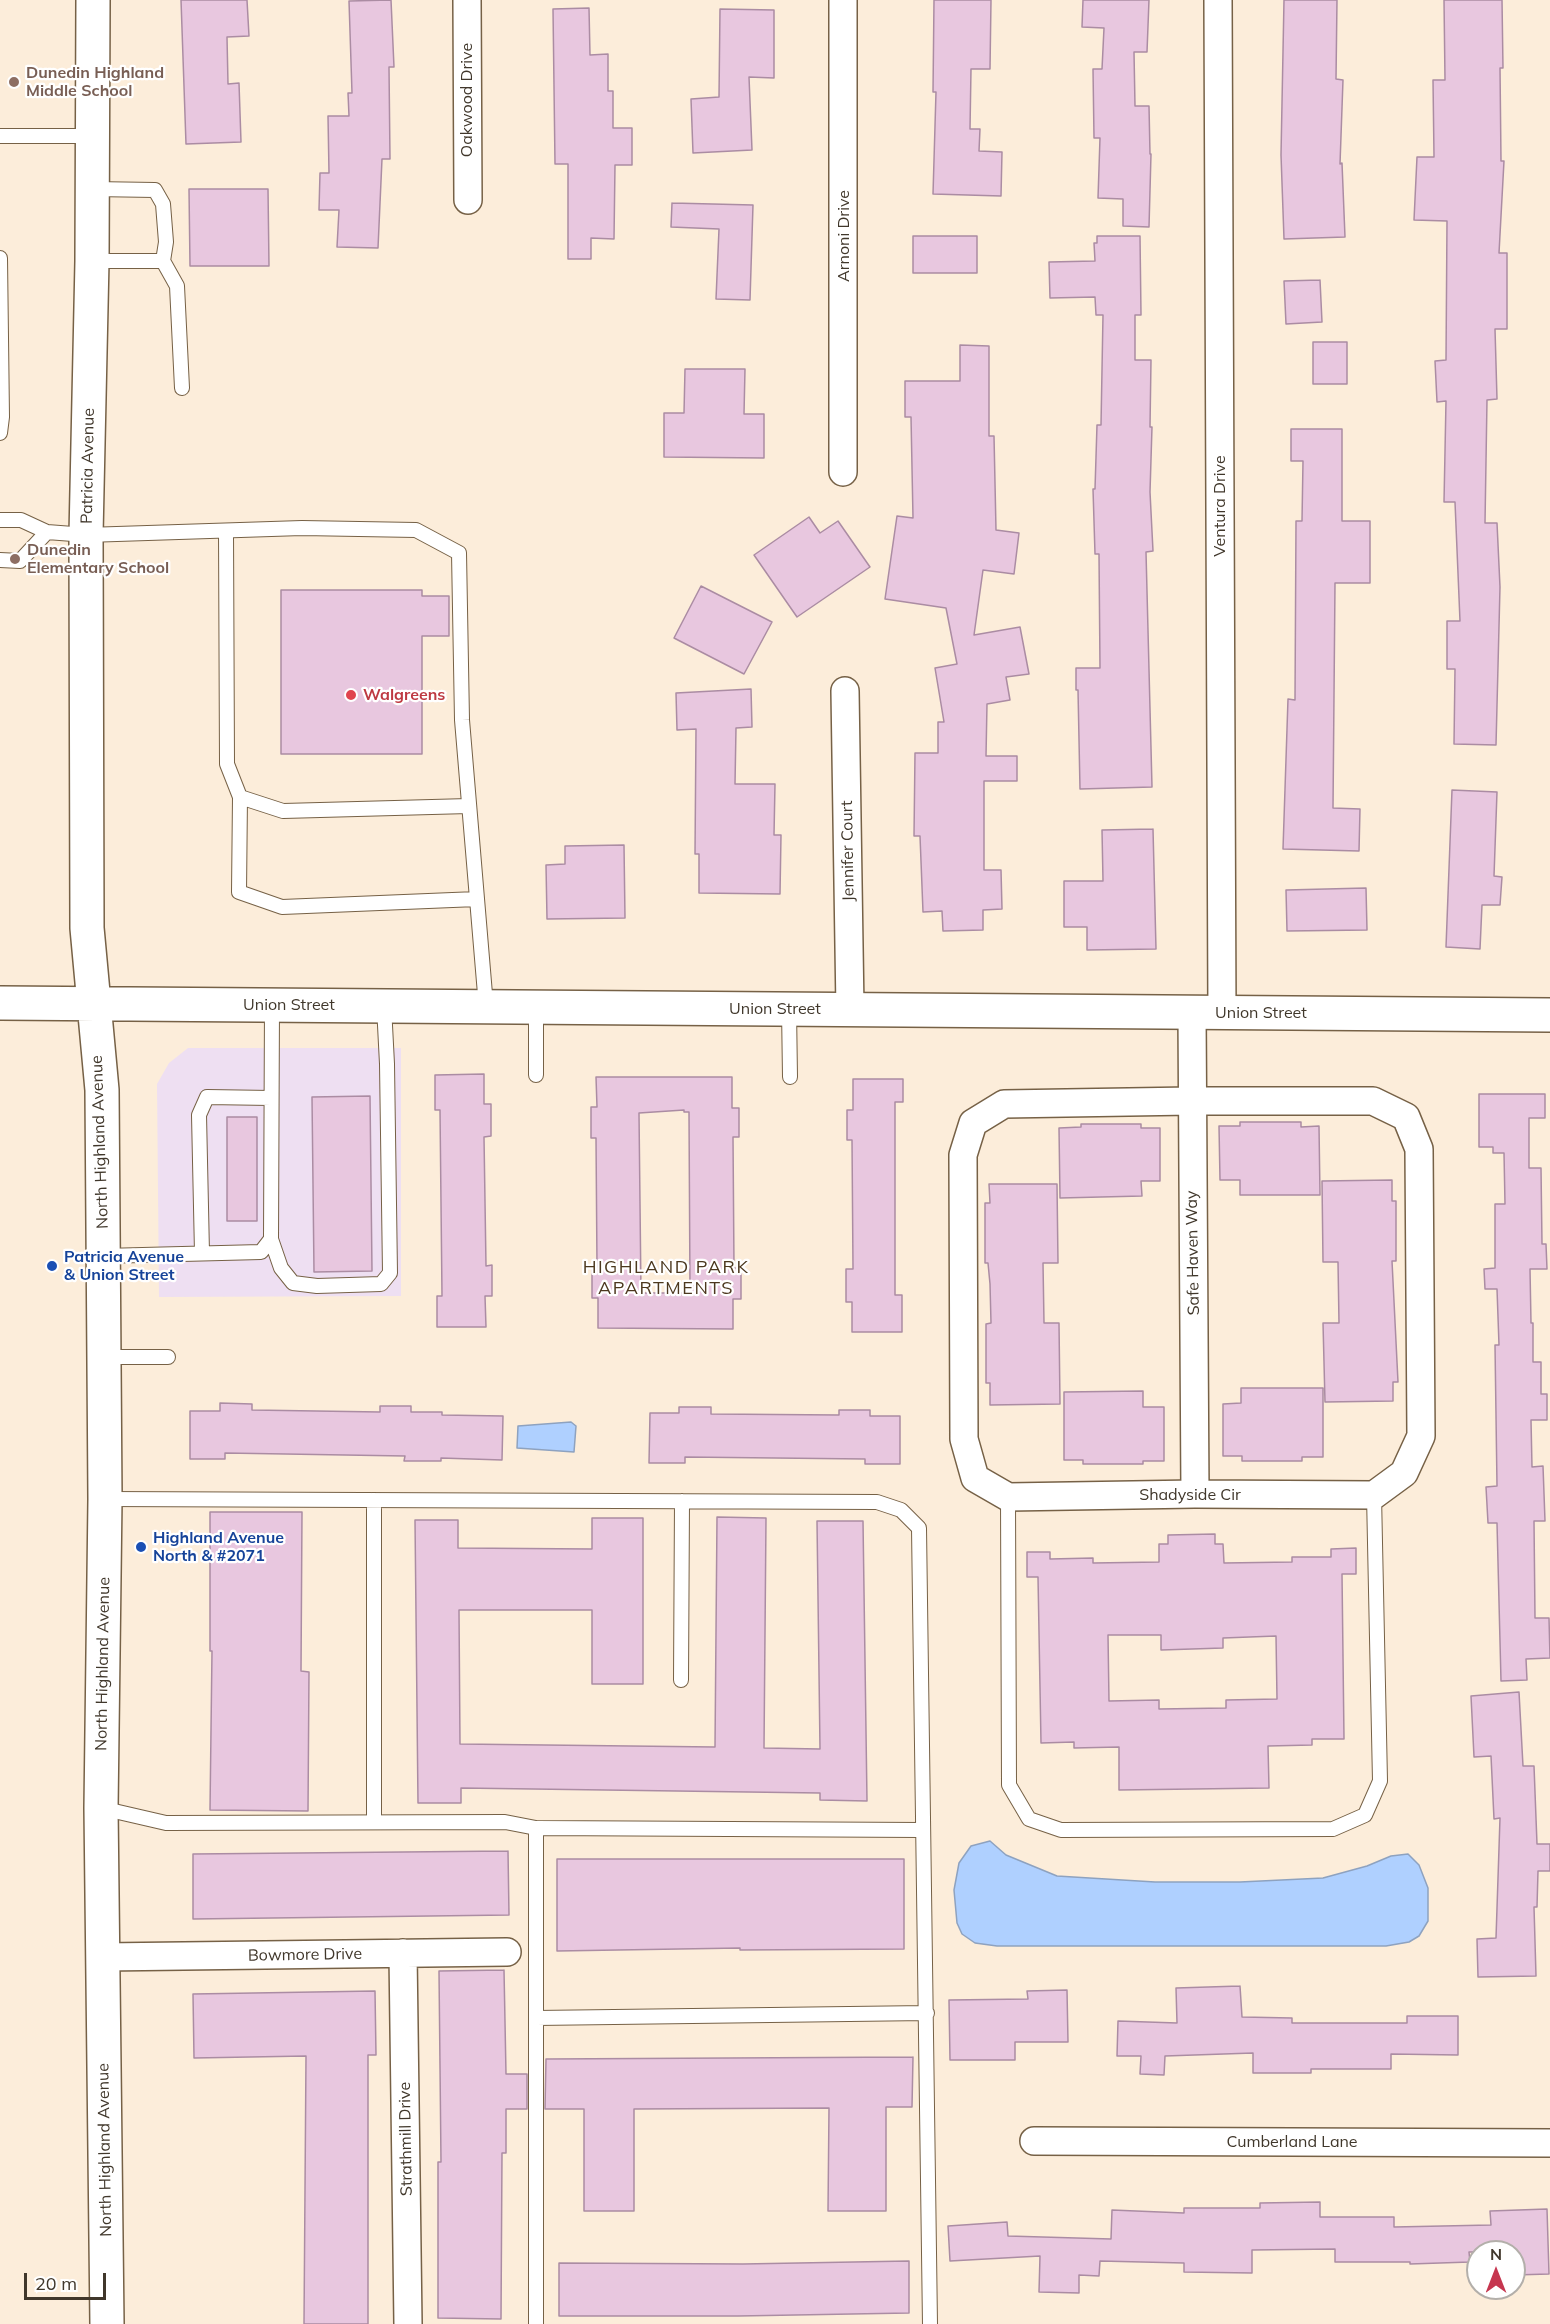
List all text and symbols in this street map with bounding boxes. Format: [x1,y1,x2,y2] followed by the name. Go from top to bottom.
[457,43,477,157] street label: Oakwood Drive
[26,63,164,101] place label: Dunedin Highland Middle School
[7,75,21,89] marker: Dunedin Highland Middle School
[834,190,854,282] street label: Arnoni Drive
[77,408,99,524] street label: Patricia Avenue
[1210,455,1230,557] street label: Ventura Drive
[27,540,169,578] place label: Dunedin Elementary School
[8,552,22,566] marker: Dunedin Elementary School
[363,685,445,705] place label: Walgreens
[344,688,358,702] marker: Walgreens
[838,800,858,902] street label: Jennifer Court
[243,995,335,1015] street label: Union Street
[729,999,821,1019] street label: Union Street
[1215,1003,1307,1023] street label: Union Street
[87,1055,113,1229] street label: North Highland Avenue
[1182,1190,1204,1316] street label: Safe Haven Way
[64,1247,184,1285] place label: Patricia Avenue & Union Street
[583,1257,749,1300] district label: HIGHLAND PARK APARTMENTS
[45,1259,59,1273] marker: Patricia Avenue & Union Street
[1139,1485,1241,1505] street label: Shadyside Cir
[153,1528,284,1566] place label: Highland Avenue North & #2071
[134,1540,148,1554] marker: Highland Avenue North & #2071
[92,1577,114,1751] street label: North Highland Avenue
[248,1944,362,1966] street label: Bowmore Drive
[94,2063,116,2237] street label: North Highland Avenue
[395,2082,417,2196] street label: Strathmill Drive
[1226,2132,1358,2152] street label: Cumberland Lane
[1466,2240,1526,2300] north arrow
[1490,2244,1502,2264] text: N
[27,2261,110,2299] scale bar
[35,2272,77,2295] text: 20 m

